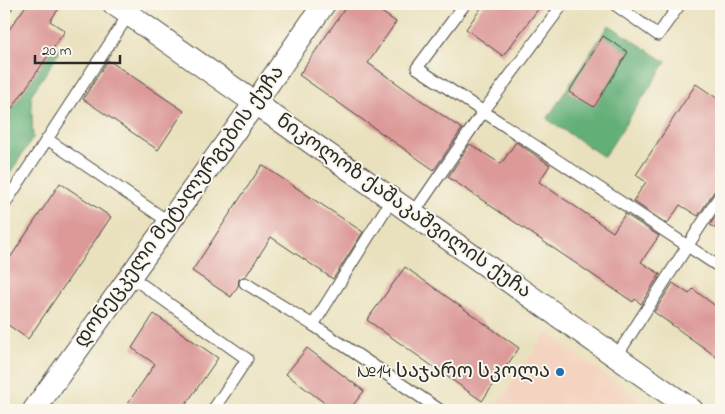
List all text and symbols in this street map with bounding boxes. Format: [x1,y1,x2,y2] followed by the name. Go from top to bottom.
[35,32,120,64] scale bar
[42,40,72,62] text: 20 m
[68,60,292,354] street label: დონეცკელი მეტალურგების ქუჩა
[269,107,537,307] street label: ნიკოლოზ ქაშაკაშვილის ქუჩა
[357,358,550,387] place label: №14 საჯარო სკოლა
[554,366,566,378] marker: №14 საჯარო სკოლა

